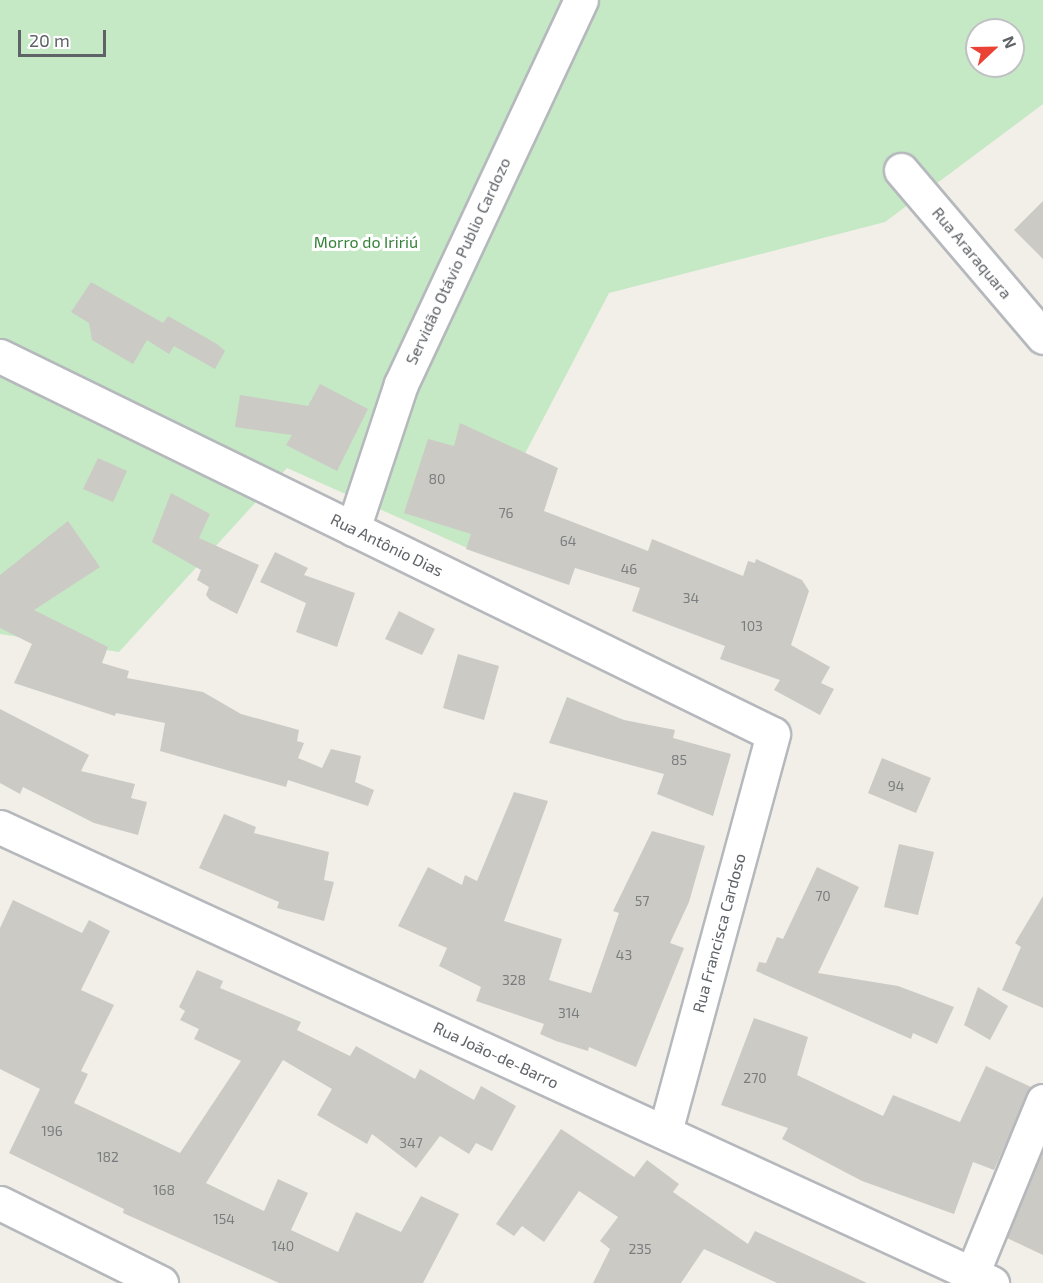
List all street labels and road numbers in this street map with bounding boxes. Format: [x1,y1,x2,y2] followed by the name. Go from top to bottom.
[401,154,515,368] street label: Servidão Otávio Publio Cardozo
[928,203,1016,303] street label: Rua Araraquara
[327,509,447,581] street label: Rua Antônio Dias
[689,851,749,1015] street label: Rua Francisca Cardoso
[430,1017,562,1093] street label: Rua João-de-Barro

